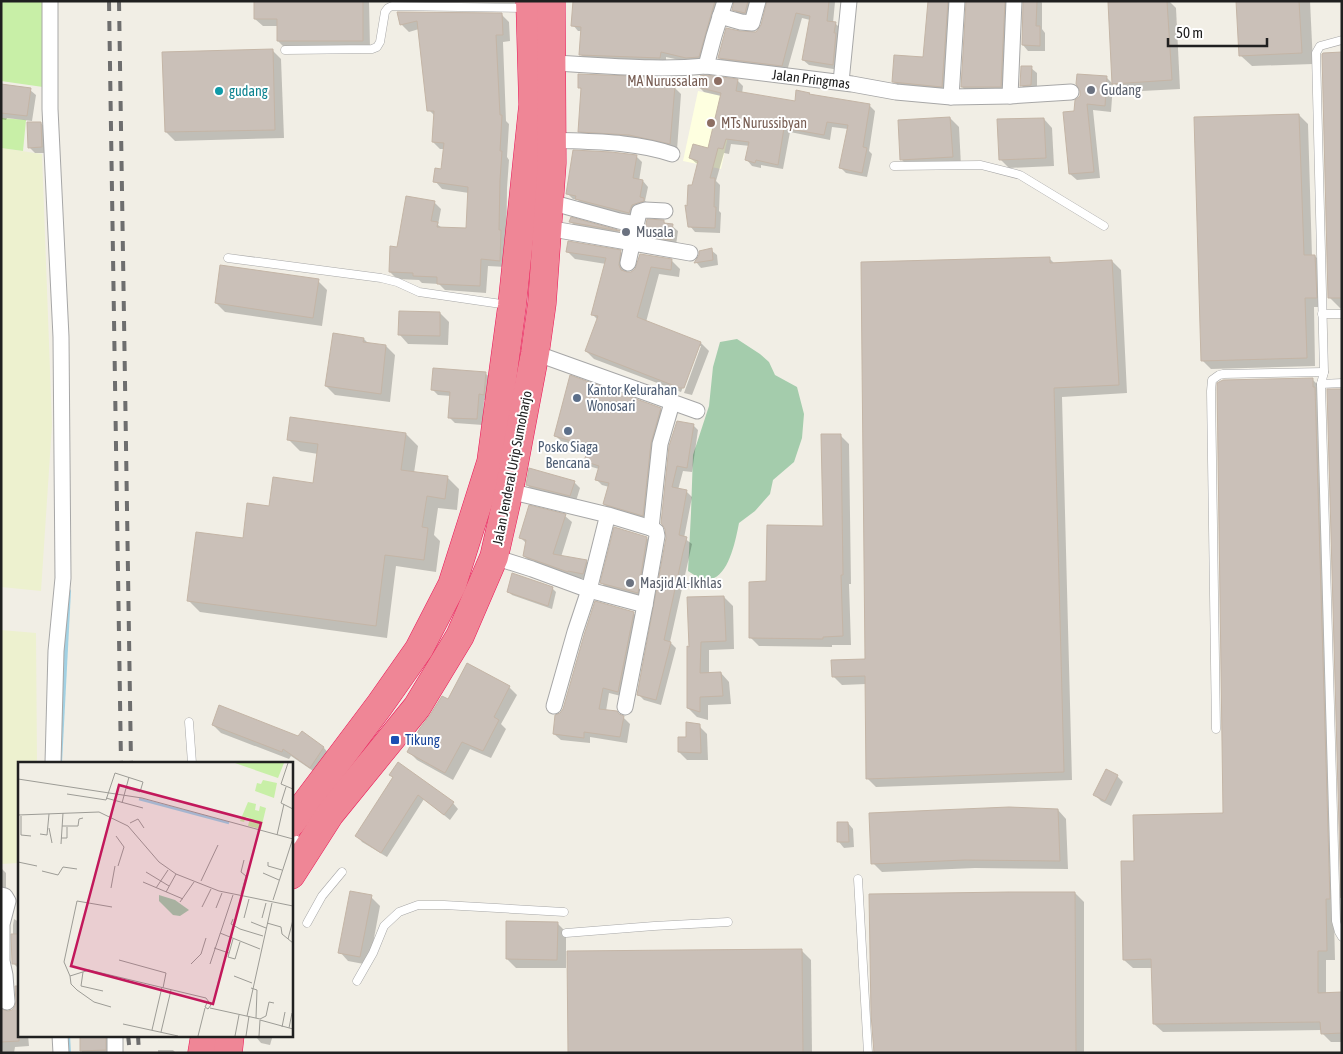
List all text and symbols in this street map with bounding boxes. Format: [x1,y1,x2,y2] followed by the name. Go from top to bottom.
[1168,15,1267,47] scale bar
[1176,24,1203,41] text: 50 m
[771,66,851,92] street label: Jalan Pringmas
[627,73,708,89] place label: MA Nurussalam
[712,75,724,87] marker: MA Nurussalam
[1101,82,1141,98] place label: Gudang
[229,83,268,99] place label: gudang
[1085,84,1097,96] marker: Gudang
[213,85,225,97] marker: gudang
[721,115,807,131] place label: MTs Nurussibyan
[705,117,717,129] marker: MTs Nurussibyan
[636,224,674,240] place label: Musala
[620,226,632,238] marker: Musala
[587,382,677,414] place label: Kantor Kelurahan Wonosari
[489,389,535,547] street label: Jalan Jenderal Urip Sumoharjo
[571,392,583,404] marker: Kantor Kelurahan Wonosari
[562,425,574,437] marker: Posko Siaga Bencana
[538,439,598,471] place label: Posko Siaga Bencana
[640,575,722,591] place label: Masjid Al-Ikhlas
[624,577,636,589] marker: Masjid Al-Ikhlas
[405,732,440,748] place label: Tikung
[389,734,401,746] marker: Tikung
[18,762,292,1036] inset map

